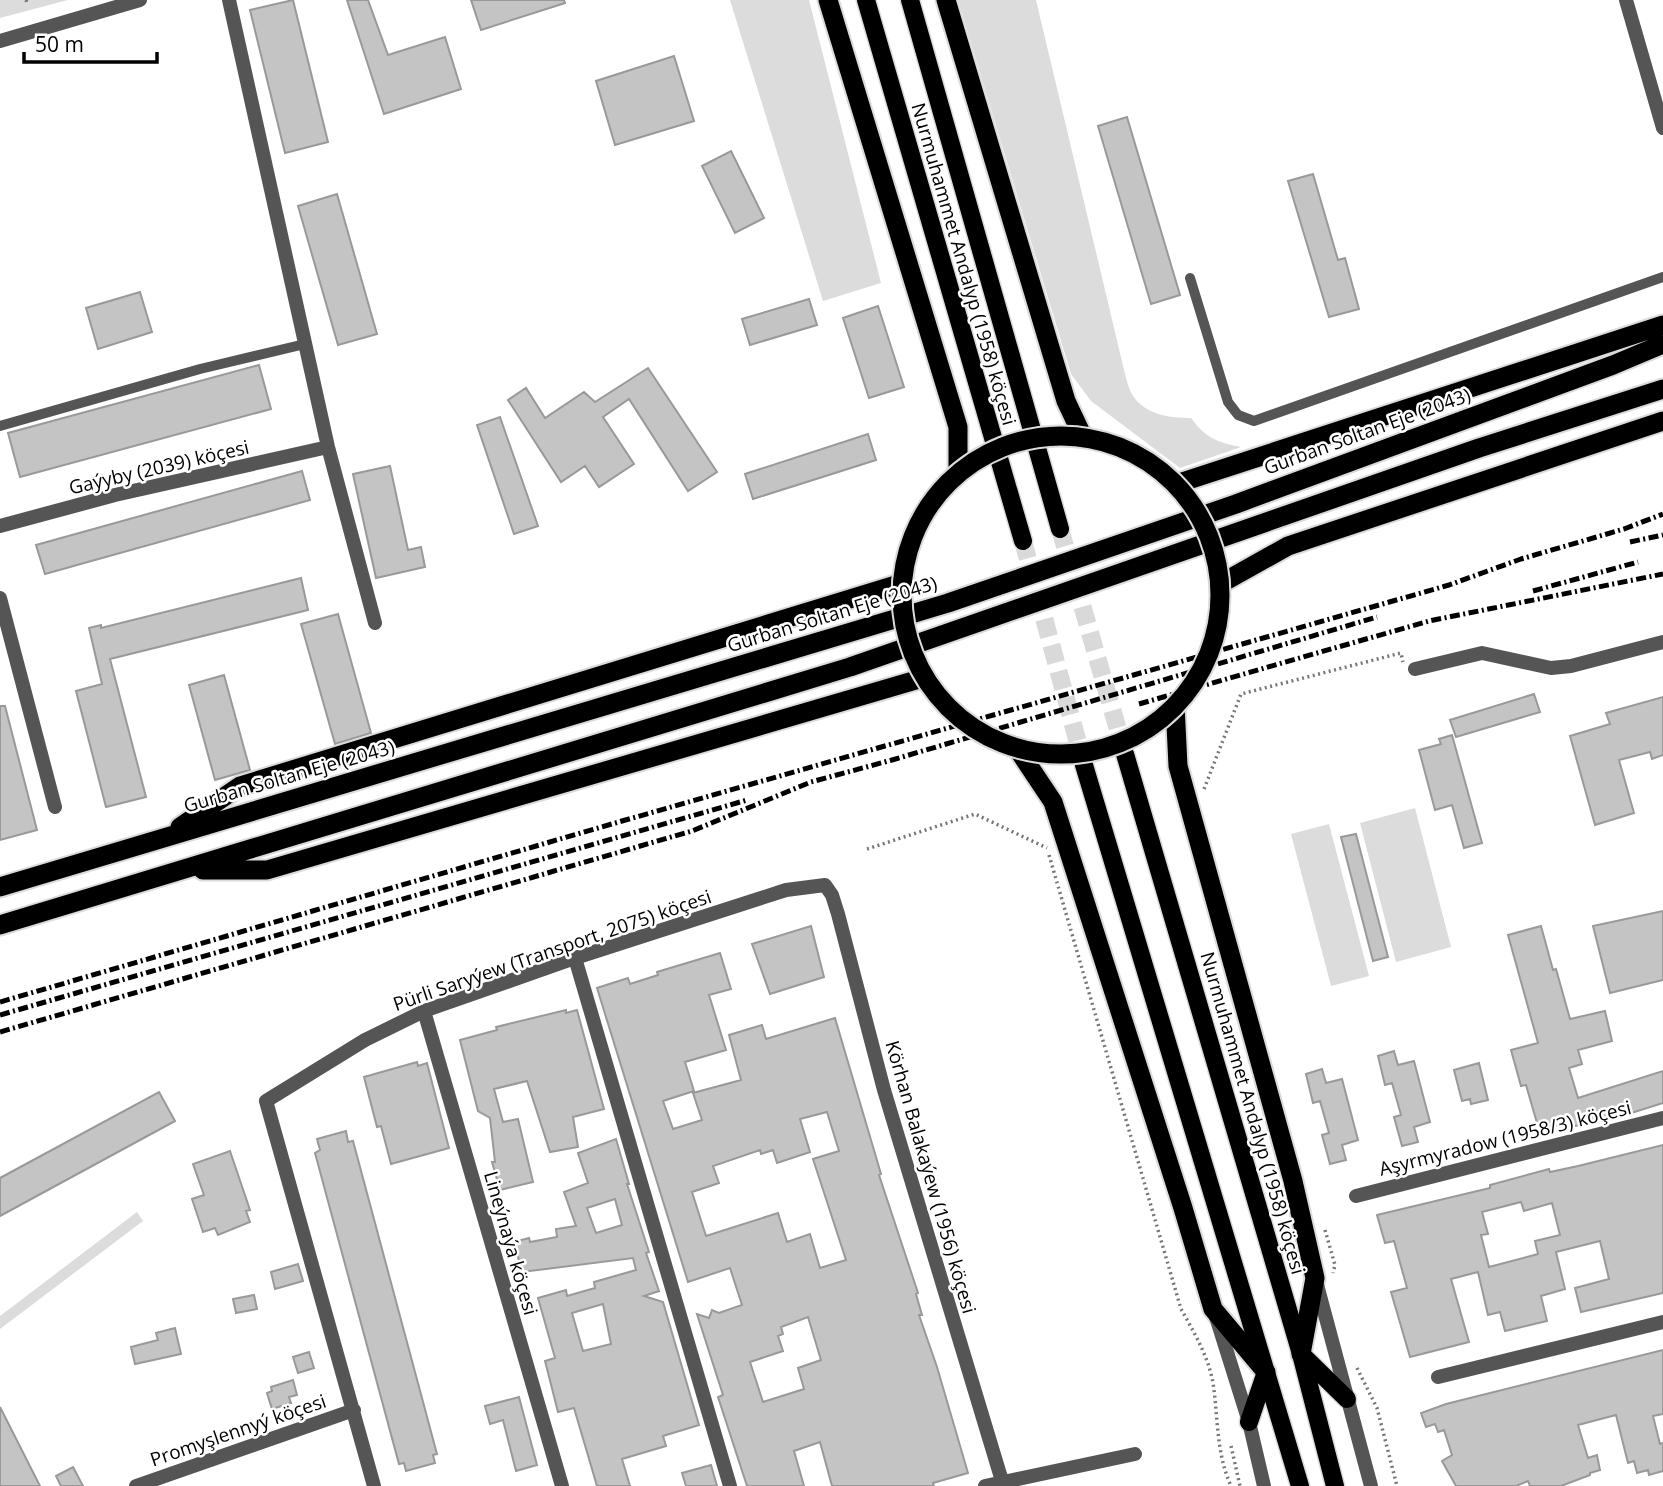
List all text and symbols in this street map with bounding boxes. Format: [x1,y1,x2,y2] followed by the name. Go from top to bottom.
[24,21,158,65] scale bar
[35,30,84,58] text: 50 m
[905,100,1023,428] street label: Nurmuhammet Andalyp (1958) köçesi
[1260,381,1474,481] street label: Gurban Soltan Eje (2043)
[66,434,252,500] street label: Gaýyby (2039) köçesi
[724,570,940,658] street label: Gurban Soltan Eje (2043)
[181,733,397,819] street label: Gurban Soltan Eje (2043)
[389,883,715,1017] street label: Pürli Saryýew (Transport, 2075) köçesi
[1194,949,1312,1277] street label: Nurmuhammet Andalyp (1958) köçesi
[880,1037,982,1317] street label: Körhan Balakaýew (1956) köçesi
[1376,1094,1634,1182] street label: Aşyrmyradow (1958/3) köçesi
[478,1168,544,1318] street label: Lineýnaýa köçesi
[147,1388,329,1472] street label: Promyşlennyý köçesi

